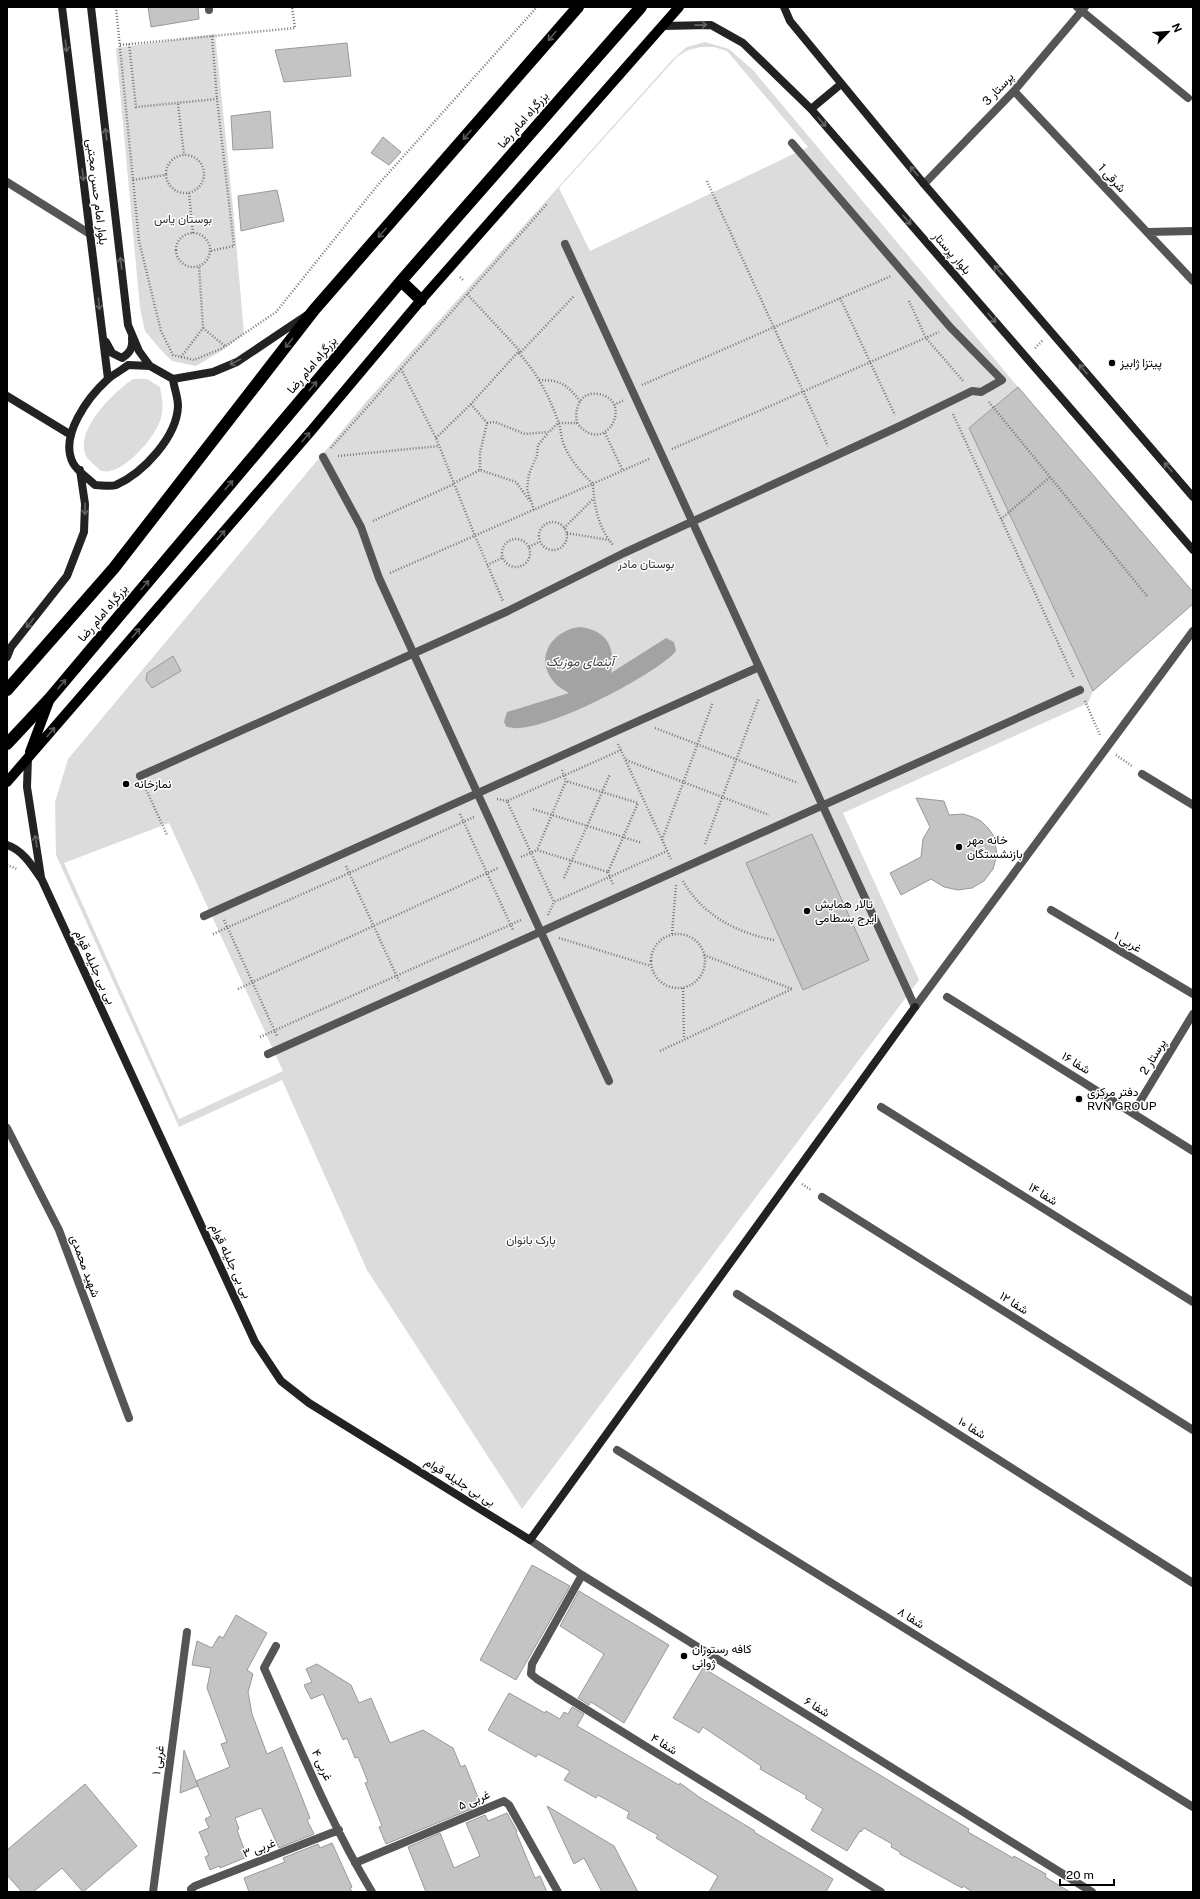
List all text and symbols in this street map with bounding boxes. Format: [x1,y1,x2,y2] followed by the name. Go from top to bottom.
[1148,12,1188,52] north arrow
[694,21,707,29] one-way arrow
[1170,21,1184,34] text: N
[548,31,557,41] one-way arrow
[63,39,70,52] one-way arrow
[979,70,1017,109] street label: پرستار 3
[495,89,552,152] street label: بزرگراه امام رضا
[818,116,827,127] one-way arrow
[102,128,110,141] one-way arrow
[462,129,471,140] one-way arrow
[83,138,110,246] street label: بلوار امام حسن مجتبی
[1094,161,1129,196] street label: شرقی 1
[909,166,918,177] one-way arrow
[79,168,86,181] one-way arrow
[154,212,212,227] park label: بوستان یاس
[903,215,912,225] one-way arrow
[377,228,386,238] one-way arrow
[928,228,974,278] street label: بلوار پرستار
[117,257,125,270] one-way arrow
[994,265,1003,275] one-way arrow
[95,297,103,310] one-way arrow
[988,313,997,324] one-way arrow
[284,334,341,397] street label: بزرگراه امام رضا
[284,337,293,348] one-way arrow
[1119,356,1162,371] place label: پیتزا ژابیز
[1107,358,1117,368] marker: پیتزا ژابیز
[229,359,241,366] one-way arrow
[1078,364,1087,374] one-way arrow
[308,381,317,391] one-way arrow
[301,431,310,442] one-way arrow
[1163,462,1172,473] one-way arrow
[224,480,233,491] one-way arrow
[81,502,88,515] one-way arrow
[216,530,225,540] one-way arrow
[617,557,674,572] park label: بوستان مادر
[141,579,150,590] one-way arrow
[75,582,132,645] street label: بزرگراه امام رضا
[26,617,34,628] one-way arrow
[131,628,140,639] one-way arrow
[546,654,618,670] water label: آبنمای موزیک
[57,679,66,690] one-way arrow
[46,726,55,737] one-way arrow
[134,777,171,792] place label: نمازخانه
[121,779,131,789] marker: نمازخانه
[966,833,1023,862] place label: خانه مهر بازنشستگان
[32,835,40,848] one-way arrow
[954,842,964,852] marker: خانه مهر بازنشستگان
[815,897,877,927] place label: تالار همایش ایرج بسطامی
[802,906,812,916] marker: تالار همایش ایرج بسطامی
[71,928,119,1007] street label: بی بی جلیله قوام
[1111,929,1144,956] street label: ۱ غربی
[1137,1037,1170,1078] street label: پرستار 2
[1059,1049,1093,1077] street label: شفا ۱۶
[1087,1085,1157,1113] place label: دفتر مرکزی RVN GROUP
[1074,1094,1084,1104] marker: دفتر مرکزی RVN GROUP
[1026,1180,1060,1208] street label: شفا ۱۴
[207,1222,255,1301] street label: بی بی جلیله قوام
[66,1233,103,1299] street label: شهید محمدی
[506,1233,556,1248] park label: پارک بانوان
[997,1289,1031,1317] street label: شفا ۱۲
[956,1414,988,1442] street label: شفا ۱۰
[422,1455,498,1510] street label: بی بی جلیله قوام
[895,1604,927,1632] street label: شفا ۸
[692,1642,752,1671] place label: کافه رستوران ژوانی
[679,1651,689,1661] marker: کافه رستوران ژوانی
[802,1694,832,1720] street label: شفا ۶
[648,1731,680,1757] street label: شفا ۴
[149,1744,168,1776] street label: غربی ۱
[308,1747,335,1783] street label: غربی ۴
[456,1787,492,1814] street label: غربی ۵
[241,1835,278,1862] street label: غربی ۳
[1060,1861,1114,1887] scale bar
[1066,1868,1094,1882] text: 20 m

